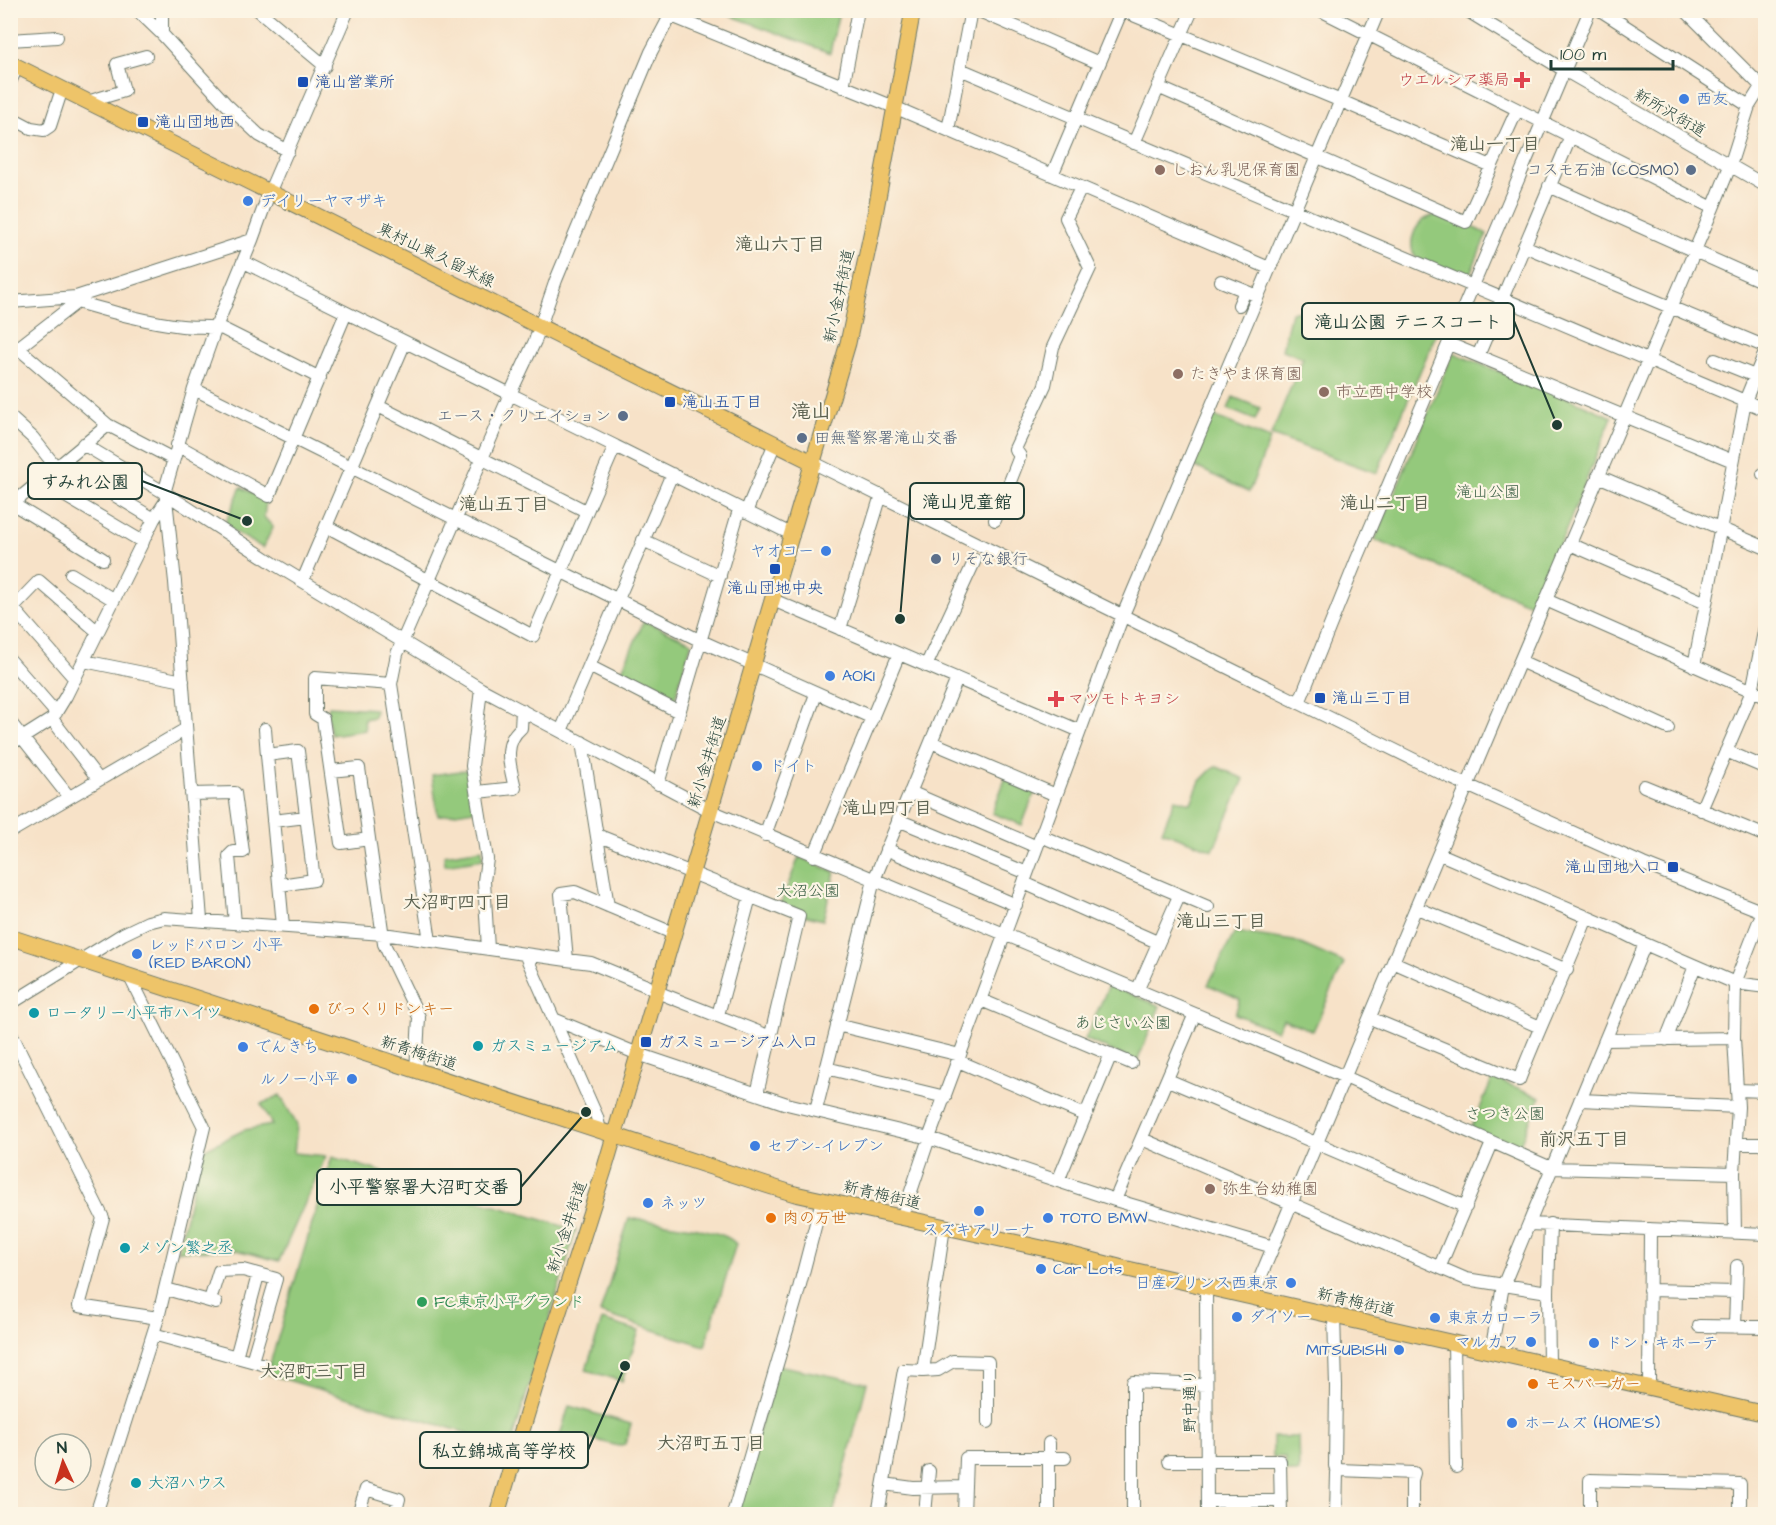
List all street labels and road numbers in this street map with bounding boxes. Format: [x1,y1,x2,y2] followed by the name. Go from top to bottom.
[1630,83,1710,143] street label: 新所沢街道
[374,217,498,293] street label: 東村山東久留米線
[818,247,860,345] street label: 新小金井街道
[682,713,732,811] street label: 新小金井街道
[378,1030,460,1076] street label: 新青梅街道
[841,1175,923,1215] street label: 新青梅街道
[542,1178,592,1276] street label: 新小金井街道
[1315,1282,1397,1322] street label: 新青梅街道
[1179,1369,1201,1433] street label: 野中通り

